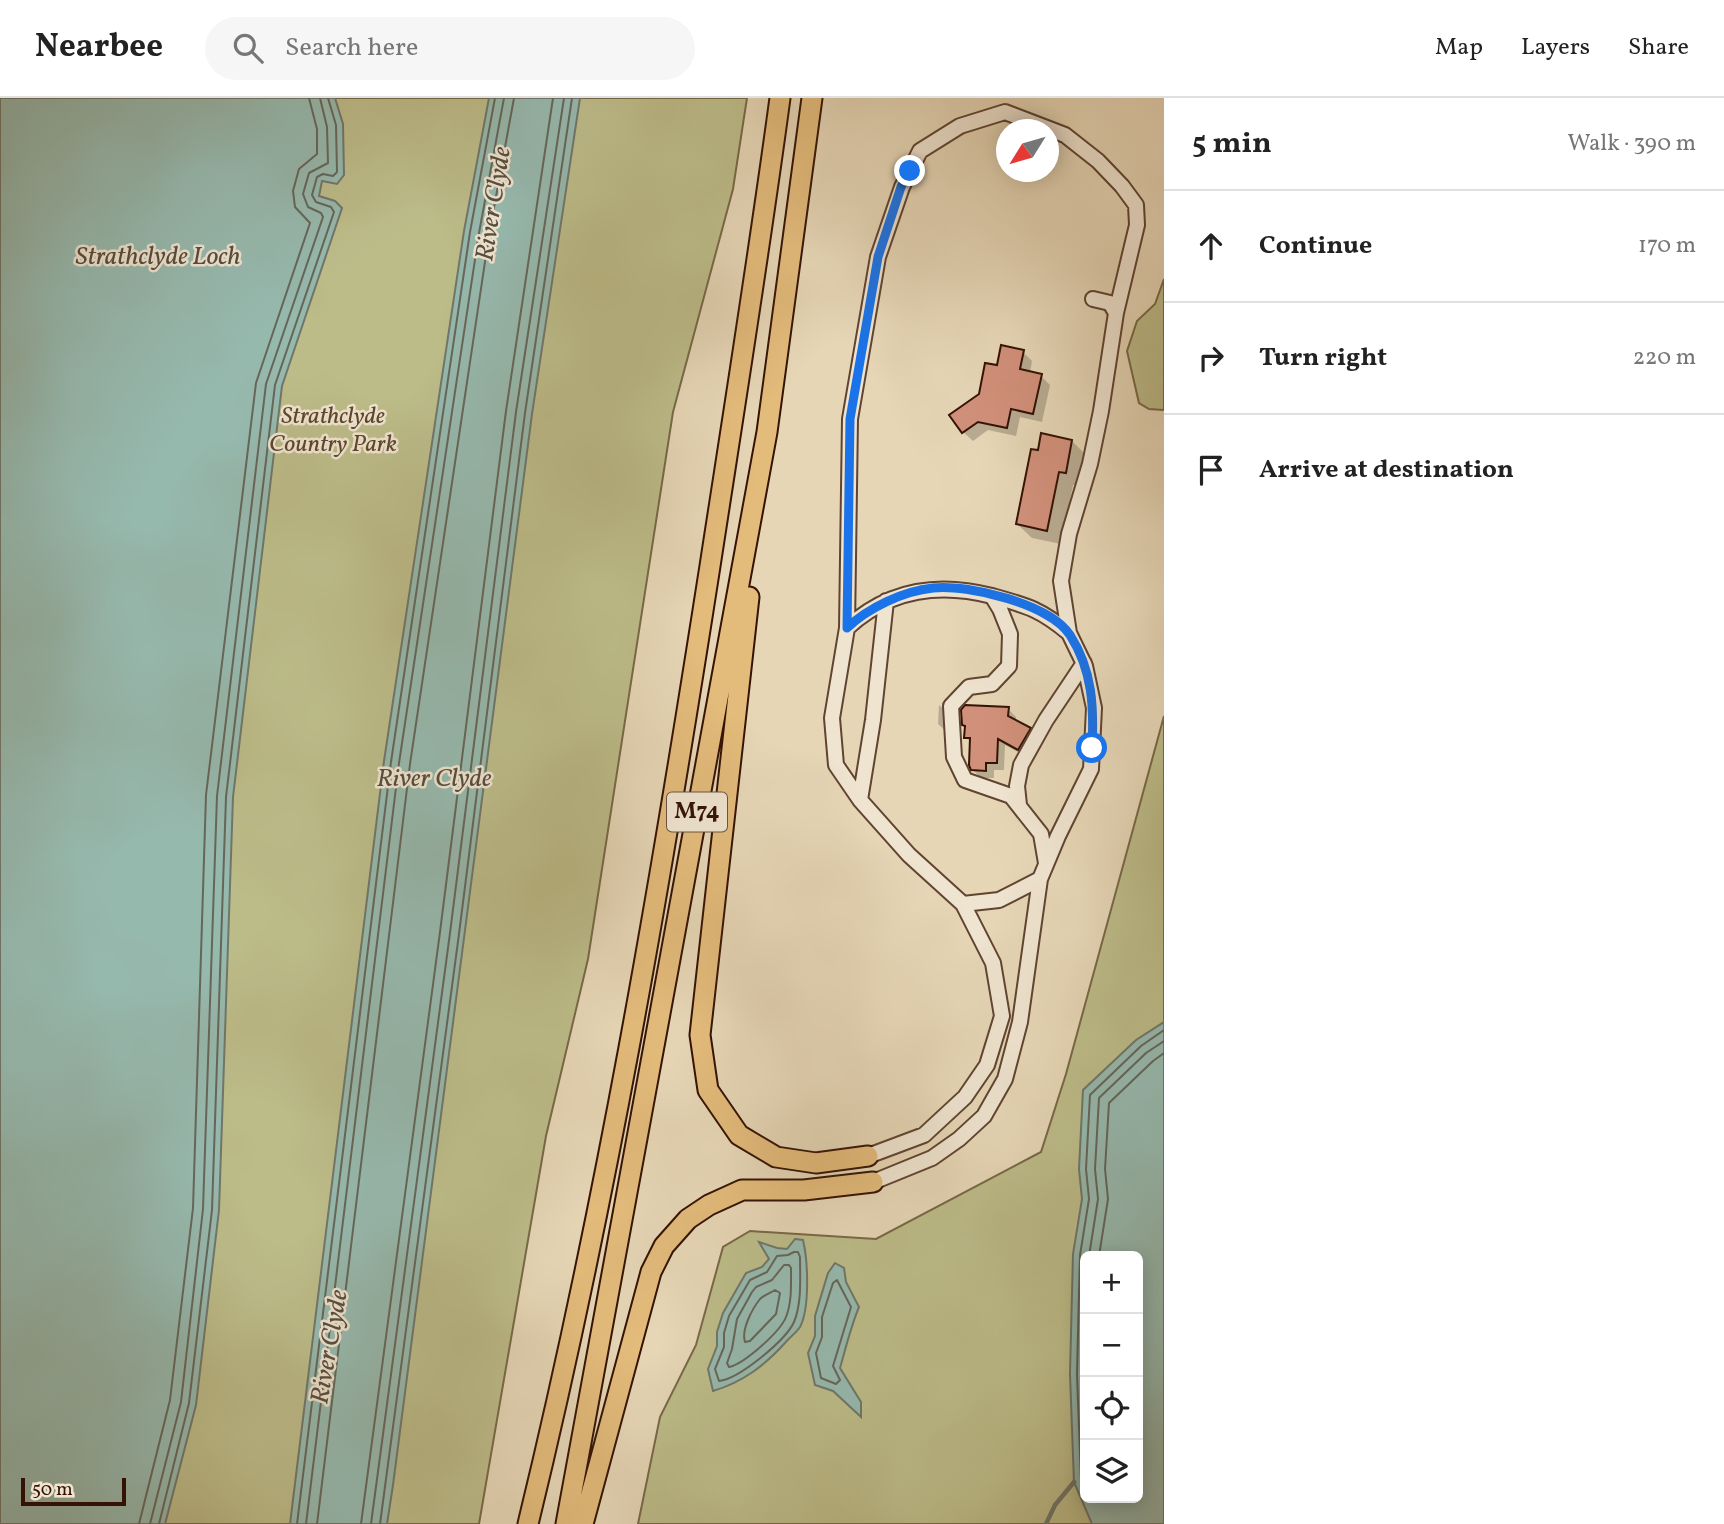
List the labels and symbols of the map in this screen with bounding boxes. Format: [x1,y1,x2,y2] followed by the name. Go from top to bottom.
[996,119,1059,182] north arrow
[467,144,521,264] water label: River Clyde
[894,155,925,186] route end
[76,239,241,275] water label: Strathclyde Loch
[269,400,397,462] park label: Strathclyde Country Park
[1076,732,1107,763] route start
[376,761,492,797] water label: River Clyde
[667,792,727,832] road number: M74
[302,1287,358,1407] water label: River Clyde
[21,1475,126,1507] scale bar

